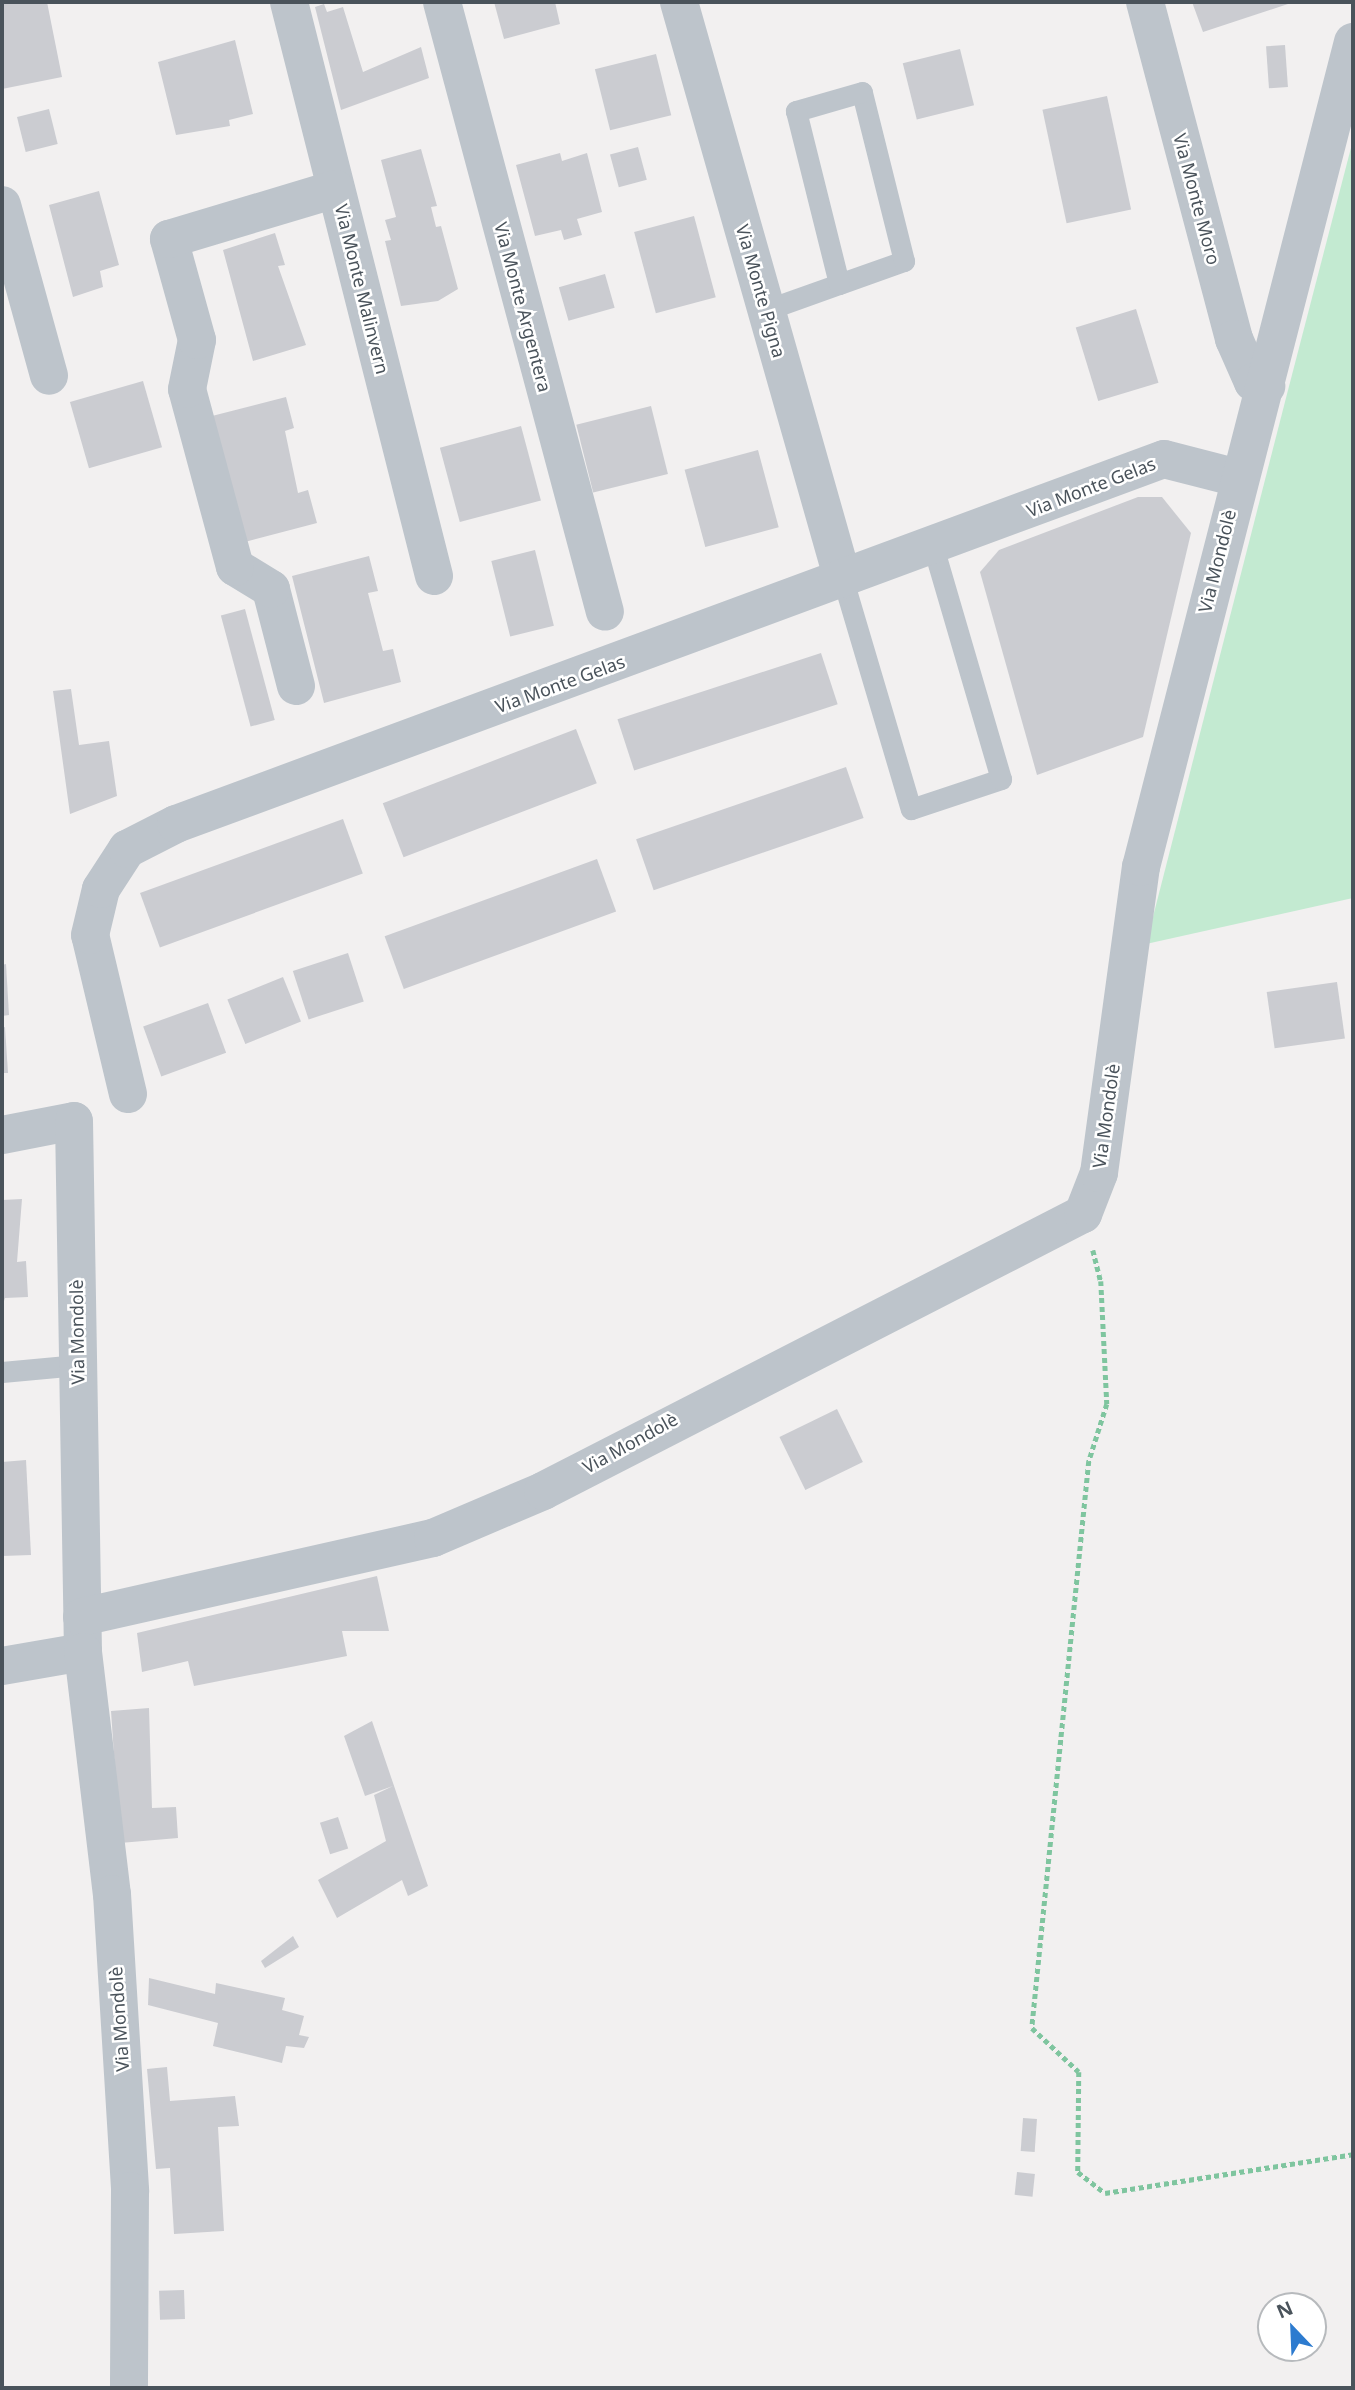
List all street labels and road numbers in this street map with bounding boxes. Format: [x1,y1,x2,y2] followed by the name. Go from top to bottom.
[1169,131,1225,267] street label: Via Monte Moro
[330,202,394,376] street label: Via Monte Malinvern
[490,220,556,394] street label: Via Monte Argentera
[732,222,790,360] street label: Via Monte Pigna
[1023,452,1159,522] street label: Via Monte Gelas
[1194,507,1240,615] street label: Via Mondolè
[492,651,628,717] street label: Via Monte Gelas
[1088,1062,1124,1170] street label: Via Mondolè
[65,1279,89,1385] street label: Via Mondolè
[579,1408,681,1478] street label: Via Mondolè
[105,1966,133,2072] street label: Via Mondolè

